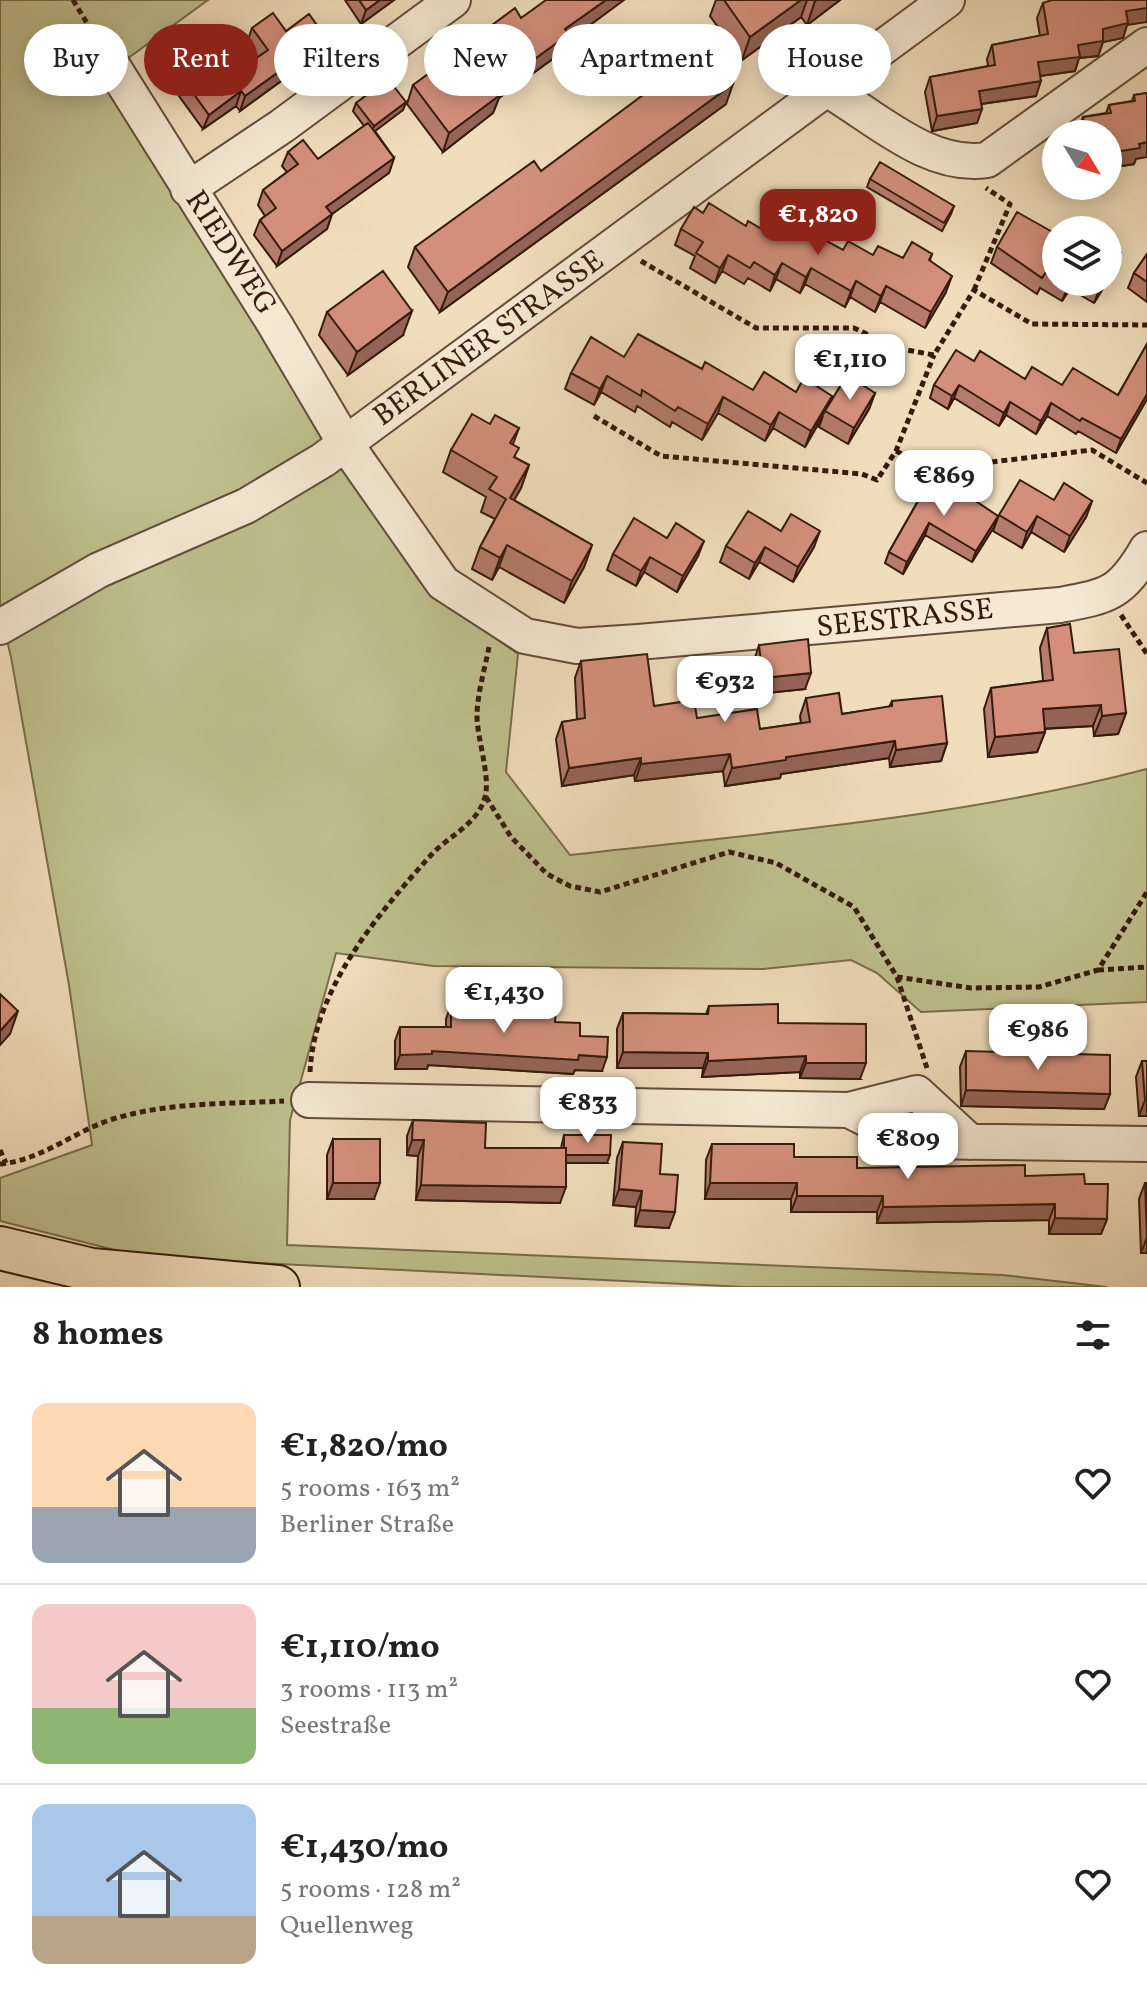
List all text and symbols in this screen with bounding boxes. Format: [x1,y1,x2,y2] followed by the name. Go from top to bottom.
[24,24,128,96] chip: Buy
[144,24,258,96] chip: Rent
[274,24,408,96] chip: Filters
[424,24,536,96] chip: New
[552,24,742,96] chip: Apartment
[758,24,891,96] chip: House
[1042,120,1122,200] north arrow
[1042,120,1122,296] map controls
[174,183,286,323] street label: RIEDWEG
[753,189,883,257] pin: €1,820
[778,197,858,233] text: €1,820
[1042,216,1122,296] button: layers
[365,241,613,437] street label: BERLINER STRASSE
[785,334,915,402] pin: €1,110
[813,342,887,378] text: €1,110
[897,450,991,518] pin: €869
[913,458,975,494] text: €869
[815,589,995,649] street label: SEESTRASSE
[678,656,772,724] pin: €932
[695,664,755,700] text: €932
[439,967,569,1035] pin: €1,430
[464,975,544,1011] text: €1,430
[991,1004,1085,1072] pin: €986
[1007,1012,1069,1048] text: €986
[541,1077,635,1145] pin: €833
[558,1085,618,1121] text: €833
[861,1113,955,1181] pin: €809
[876,1121,940,1157] text: €809
[32,1312,164,1359] text: 8 homes
[1071,1313,1115,1357] icon: filters
[280,1424,448,1471] text: €1,820/mo
[96,1435,192,1531] icon: home
[1071,1461,1115,1505] icon: heart
[280,1471,460,1507] text: 5 rooms · 163 m²
[280,1507,454,1543] text: Berliner Straße
[280,1625,440,1672] text: €1,110/mo
[96,1636,192,1732] icon: home
[1071,1662,1115,1706] icon: heart
[280,1672,458,1708] text: 3 rooms · 113 m²
[280,1708,391,1744] text: Seestraße
[280,1825,449,1872] text: €1,430/mo
[96,1836,192,1932] icon: home
[1071,1862,1115,1906] icon: heart
[280,1872,461,1908] text: 5 rooms · 128 m²
[280,1908,414,1944] text: Quellenweg

